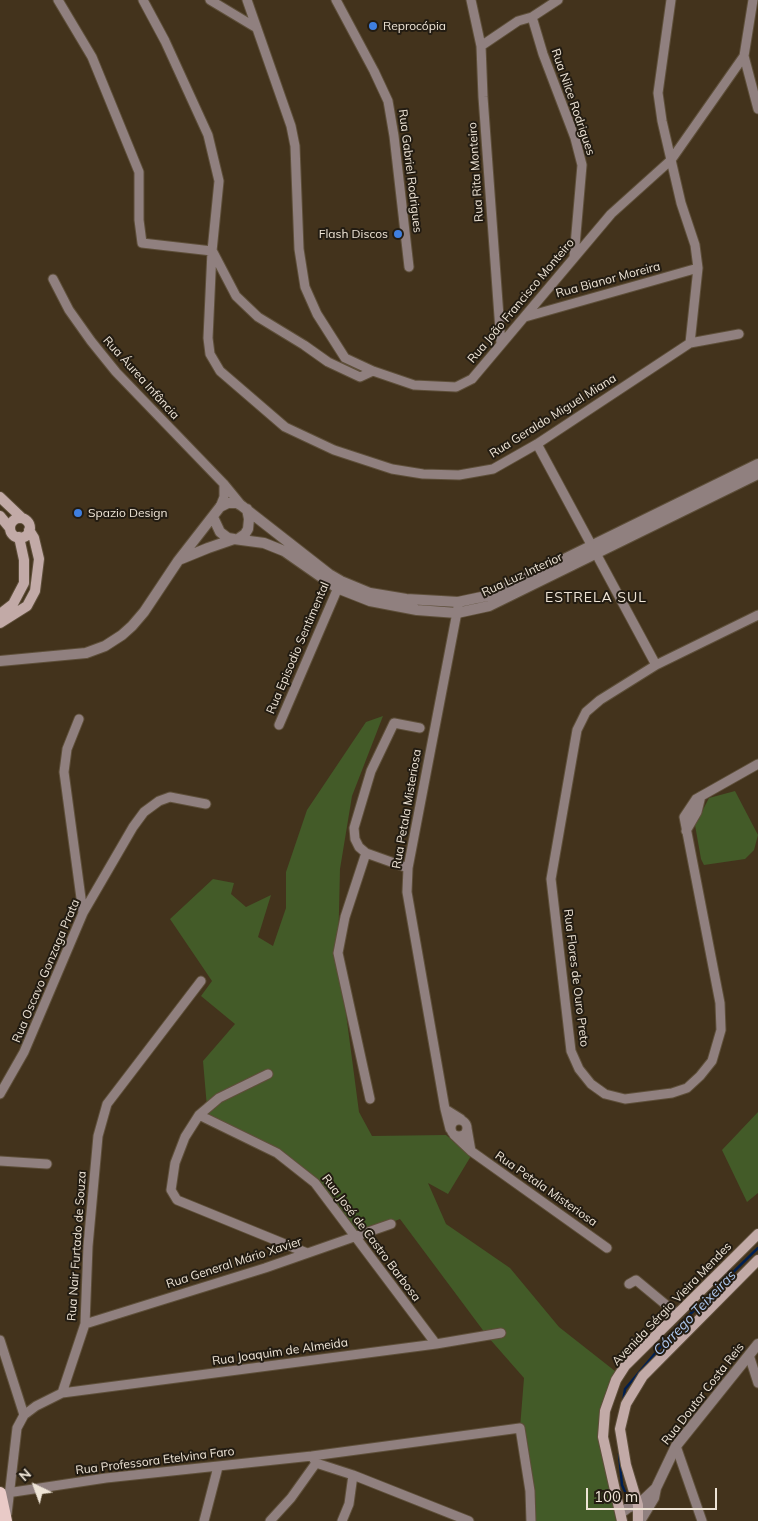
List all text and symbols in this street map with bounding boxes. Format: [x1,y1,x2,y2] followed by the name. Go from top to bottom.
[383,19,446,33] place label: Reprocópia
[367,20,379,32] marker: Reprocópia
[548,47,598,157] street label: Rua Nilce Rodrigues
[395,108,425,234] street label: Rua Gabriel Rodrigues
[465,122,487,222] street label: Rua Rita Monteiro
[319,227,388,241] place label: Flash Discos
[392,228,404,240] marker: Flash Discos
[465,236,577,366] street label: Rua João Francisco Monteiro
[554,259,662,301] street label: Rua Bianor Moreira
[100,333,182,423] street label: Rua Áurea Infância
[487,371,619,461] street label: Rua Geraldo Miguel Miana
[88,506,168,520] place label: Spazio Design
[72,507,84,519] marker: Spazio Design
[479,550,565,600] street label: Rua Luz Interior
[264,580,332,716] street label: Rua Episodio Sentimental
[544,590,648,606] district label: ESTRELA SUL
[389,748,425,870] street label: Rua Petala Misteriosa
[9,897,83,1045] street label: Rua Oscavo Gonzaga Prata
[560,908,592,1048] street label: Rua Flores de Ouro Preto
[492,1148,600,1230] street label: Rua Petala Misteriosa
[65,1171,89,1321] street label: Rua Nair Furtado de Souza
[319,1172,423,1304] street label: Rua José de Castro Barbosa
[164,1234,304,1292] street label: Rua General Mário Xavier
[609,1239,735,1369] street label: Avenida Sérgio Vieira Mendes
[650,1267,740,1359] water label: Córrego Teixeiras
[211,1335,349,1369] street label: Rua Joaquim de Almeida
[659,1340,747,1448] street label: Rua Doutor Costa Reis
[75,1444,235,1478] street label: Rua Professora Etelvina Faro
[10,1461,60,1511] north arrow
[15,1465,35,1485] text: N
[588,1478,719,1510] scale bar
[594,1487,638,1506] text: 100 m

